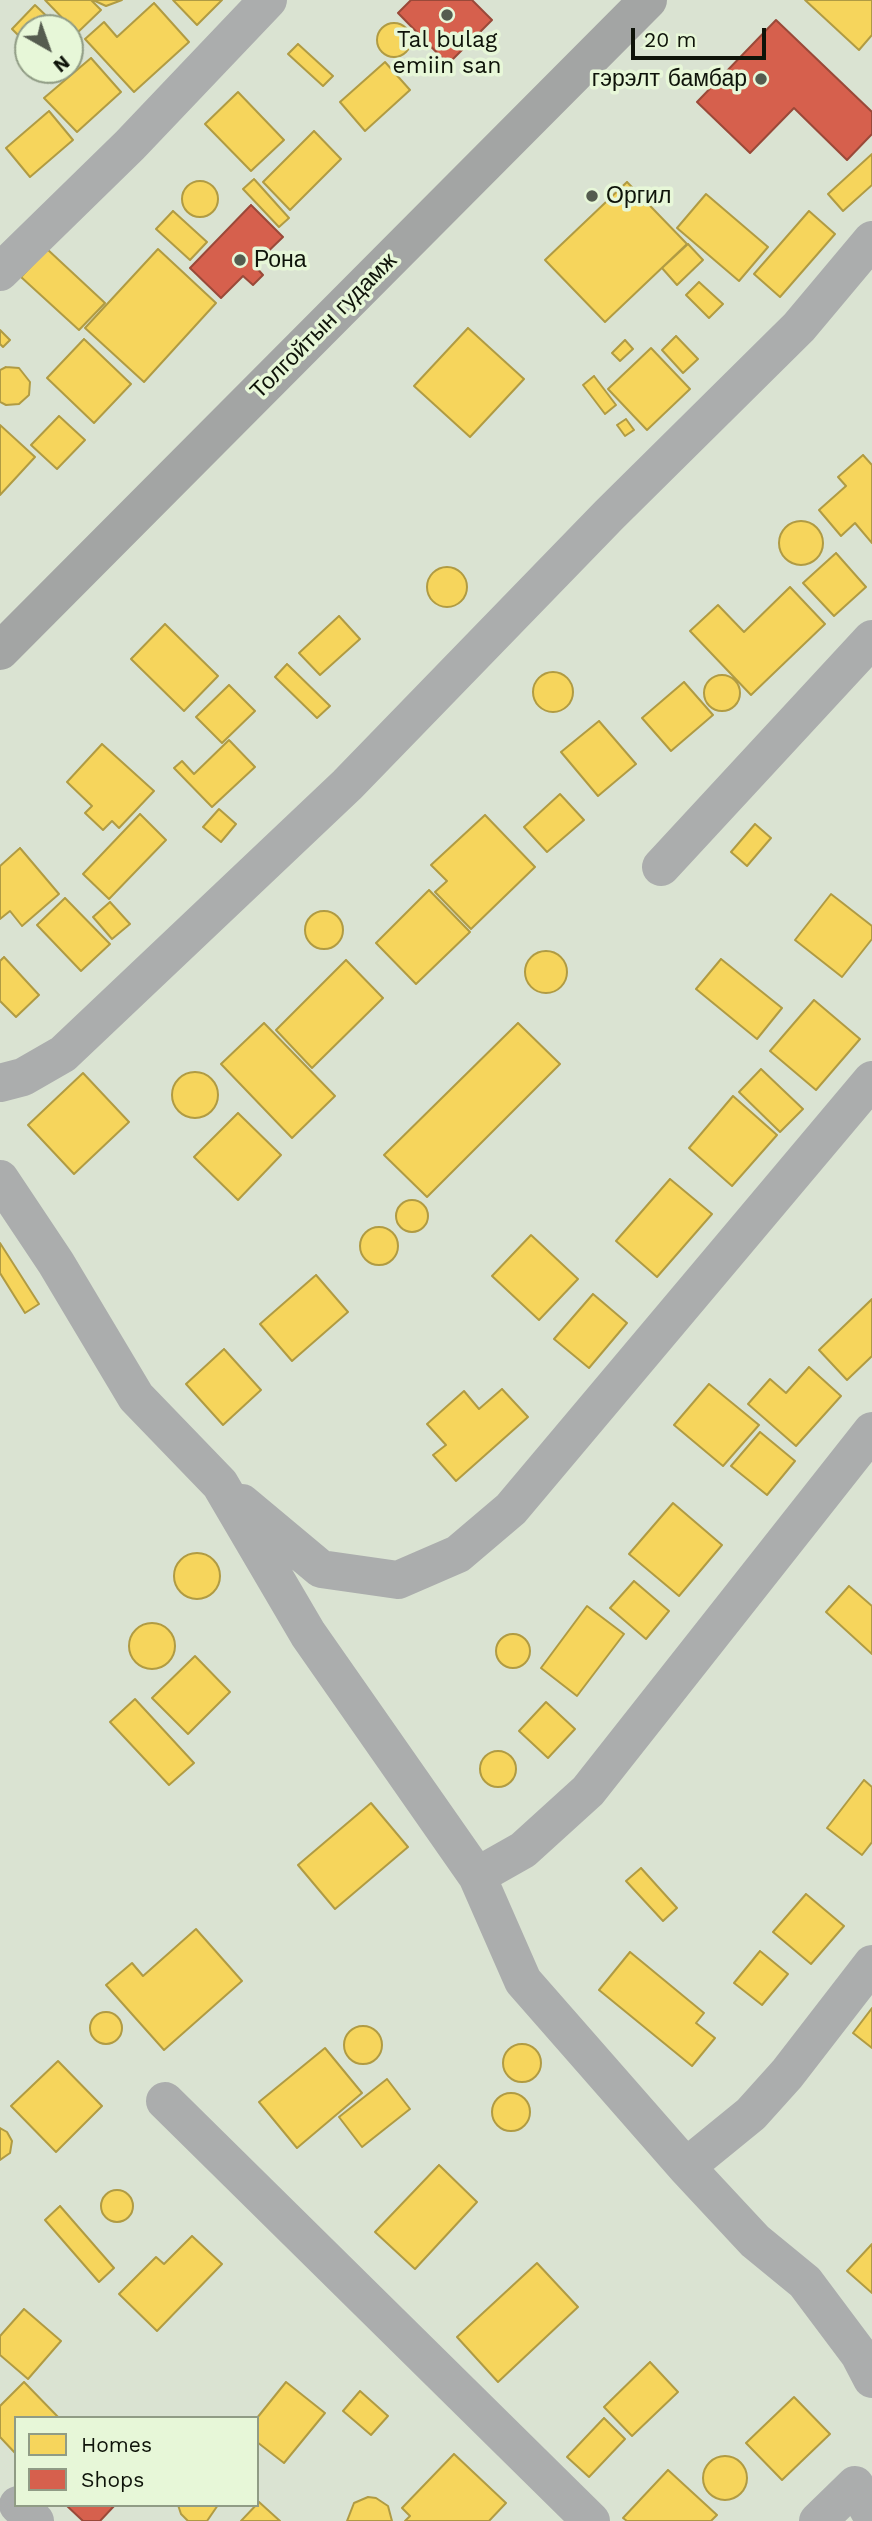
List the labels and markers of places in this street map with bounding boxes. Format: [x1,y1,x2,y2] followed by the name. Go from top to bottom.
[439,7,455,23] marker: Tal bulag emiin san
[393,26,501,80] place label: Tal bulag emiin san
[592,65,747,93] place label: гэрэлт бамбар
[753,71,769,87] marker: гэрэлт бамбар
[606,182,671,210] place label: Оргил
[584,188,600,204] marker: Оргил
[254,246,307,274] place label: Рона
[232,252,248,268] marker: Рона

